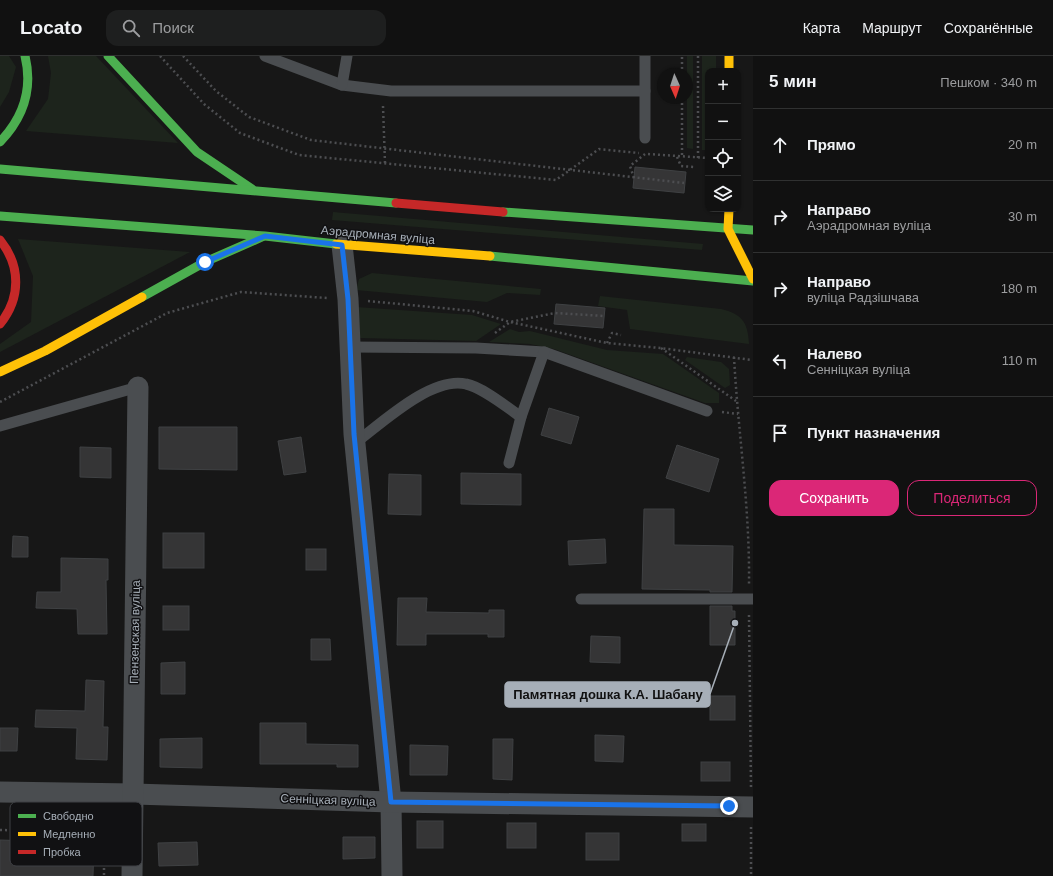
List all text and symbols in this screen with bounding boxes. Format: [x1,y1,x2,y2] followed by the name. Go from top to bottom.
[106,10,386,46] search box
[20,17,82,38] text: Locato
[120,17,142,39] icon: search
[152,19,194,36] text: Поиск
[803,20,840,36] text: Карта
[862,20,922,36] text: Маршрут
[944,20,1033,36] text: Сохранённые
[657,68,693,104] north arrow
[705,68,741,212] map controls
[705,68,741,104] button: +
[769,72,816,91] text: 5 мин
[940,75,1037,90] text: Пешком · 340 m
[705,104,741,140] button: −
[769,134,791,156] icon: ahead
[807,136,856,153] text: Прямо
[1008,137,1037,152] text: 20 m
[705,140,741,176] button: locate
[705,176,741,212] button: layers
[807,201,871,218] text: Направо
[769,206,791,228] icon: right
[1008,209,1037,224] text: 30 m
[807,218,931,233] text: Аэрадромная вуліца
[320,223,436,247] street label: Аэрадромная вуліца
[196,253,214,271] route start
[807,273,871,290] text: Направо
[769,278,791,300] icon: right
[1001,281,1037,296] text: 180 m
[807,290,919,305] text: вуліца Радзішчава
[807,345,862,362] text: Налево
[769,350,791,372] icon: left
[1002,353,1037,368] text: 110 m
[807,362,910,377] text: Сенніцкая вуліца
[769,422,791,444] icon: arrive
[807,424,940,441] text: Пункт назначения
[769,480,899,516] button: Сохранить
[907,480,1037,516] button: Поделиться
[127,580,143,684] street label: Пензенская вуліца
[505,682,710,707] callout: Памятная дошка К.А. Шабану
[513,687,704,702] text: Памятная дошка К.А. Шабану
[280,791,376,809] street label: Сенніцкая вуліца
[720,797,738,815] route end
[10,802,142,866] legend
[43,810,94,822] text: Свободно
[43,828,95,840] text: Медленно
[43,846,81,858] text: Пробка

